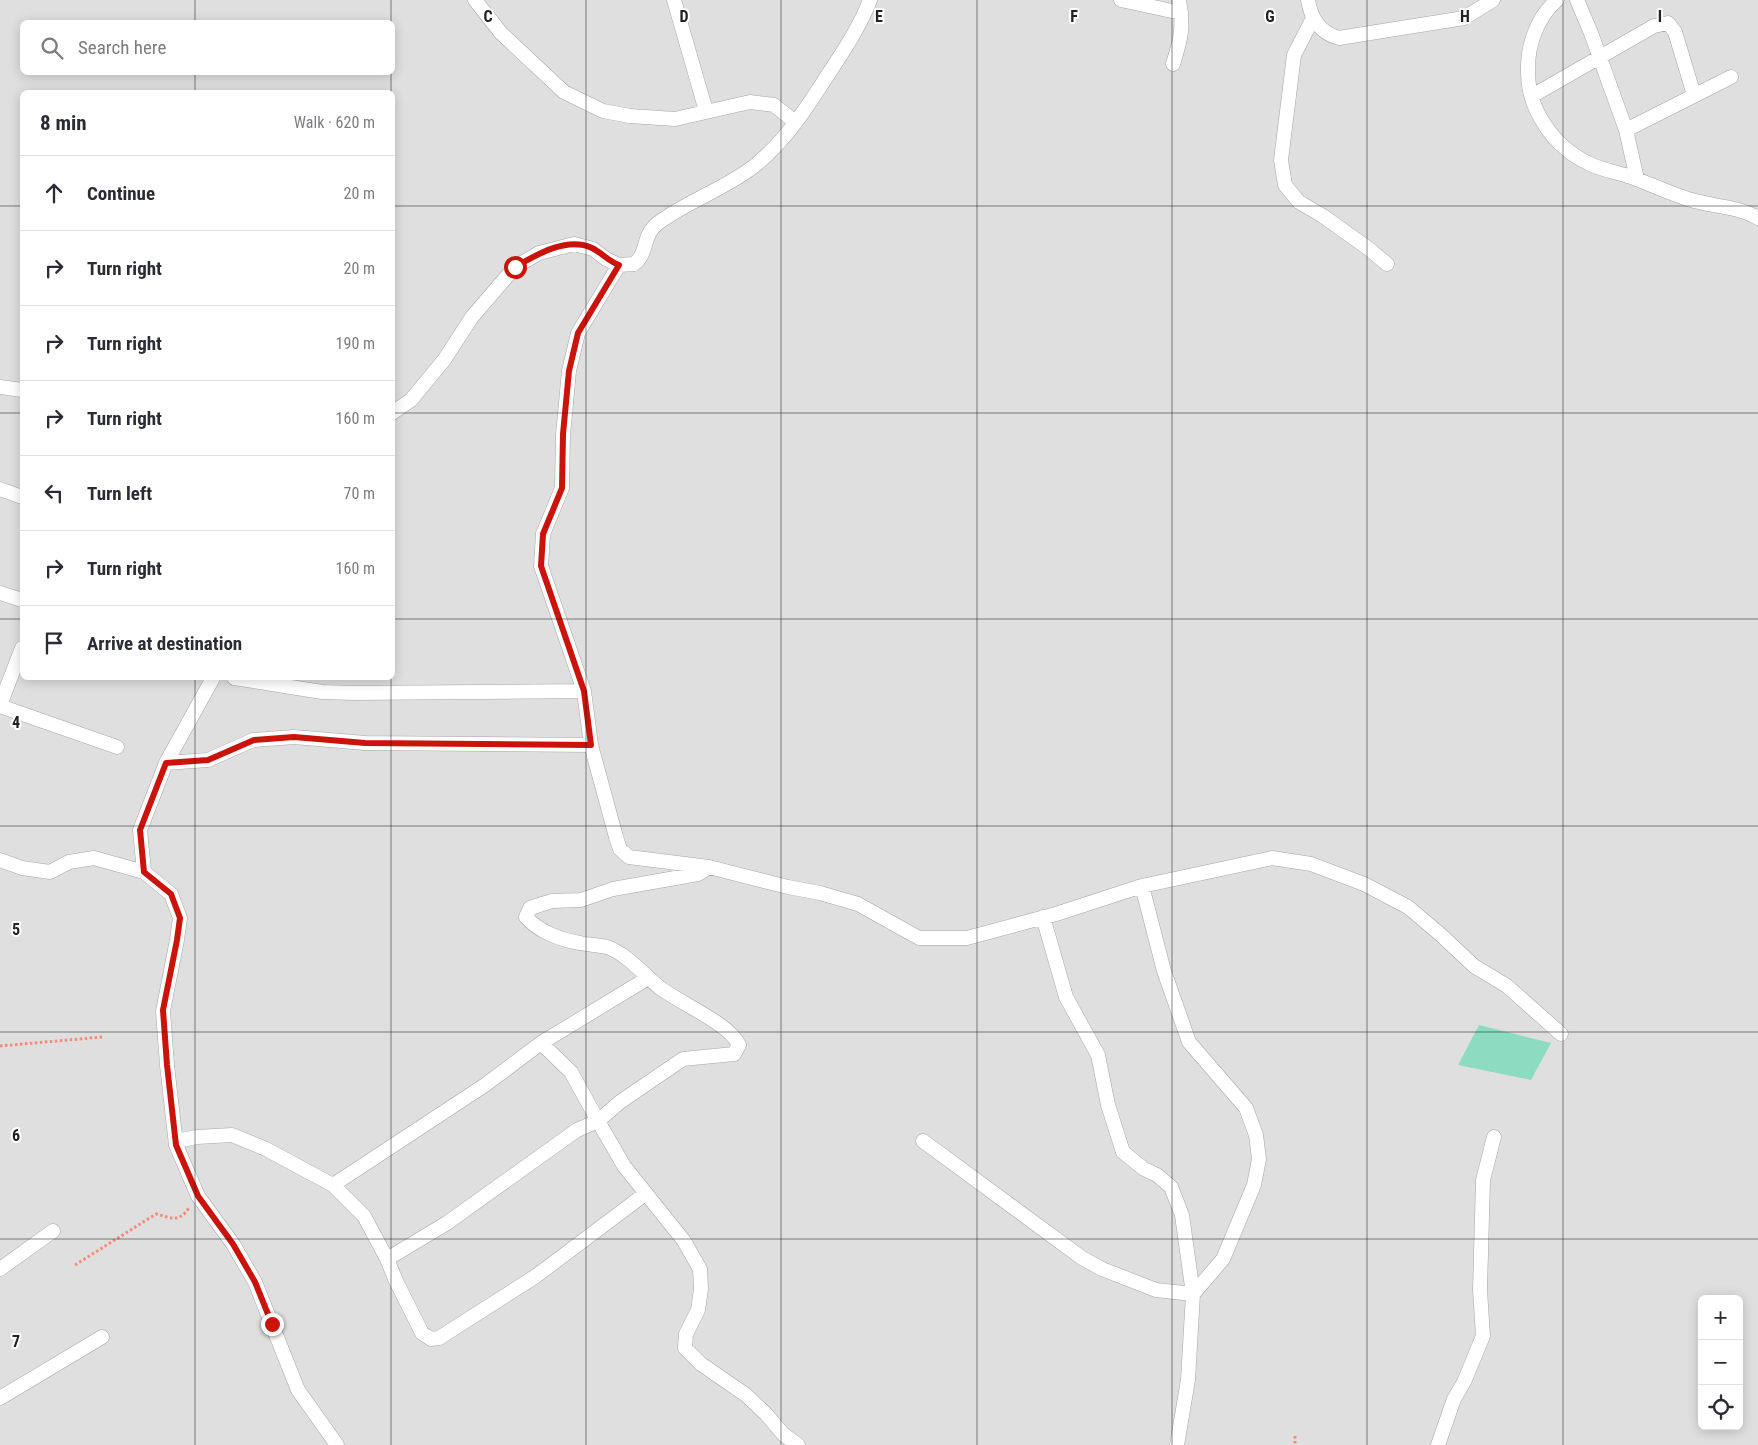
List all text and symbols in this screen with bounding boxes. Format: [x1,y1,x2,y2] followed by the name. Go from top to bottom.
[483,7,493,26] text: C
[679,7,689,26] text: D
[875,7,883,26] text: E
[1070,7,1078,26] text: F
[1265,7,1275,26] text: G
[1460,7,1470,26] text: H
[1658,7,1662,26] text: I
[20,20,395,75] search box
[38,34,66,62] icon: search
[78,36,166,59] text: Search here
[40,111,87,135] text: 8 min
[294,113,375,132] text: Walk · 620 m
[40,179,68,207] icon: ahead
[87,182,155,205] text: Continue
[343,184,375,203] text: 20 m
[40,254,68,282] icon: right
[504,256,527,279] route start
[87,257,162,280] text: Turn right
[343,259,375,278] text: 20 m
[40,329,68,357] icon: right
[87,332,162,355] text: Turn right
[336,334,375,353] text: 190 m
[40,404,68,432] icon: right
[87,407,162,430] text: Turn right
[336,409,375,428] text: 160 m
[40,479,68,507] icon: left
[87,482,152,505] text: Turn left
[343,484,375,503] text: 70 m
[40,554,68,582] icon: right
[87,557,162,580] text: Turn right
[336,559,375,578] text: 160 m
[40,629,68,657] icon: arrive
[87,632,242,655] text: Arrive at destination
[12,713,20,732] text: 4
[12,920,20,939] text: 5
[12,1126,20,1145] text: 6
[1698,1295,1743,1430] map controls
[1698,1295,1743,1340] button: +
[261,1313,284,1336] route end
[12,1332,20,1351] text: 7
[1698,1340,1743,1385] button: −
[1698,1385,1743,1430] button: locate

